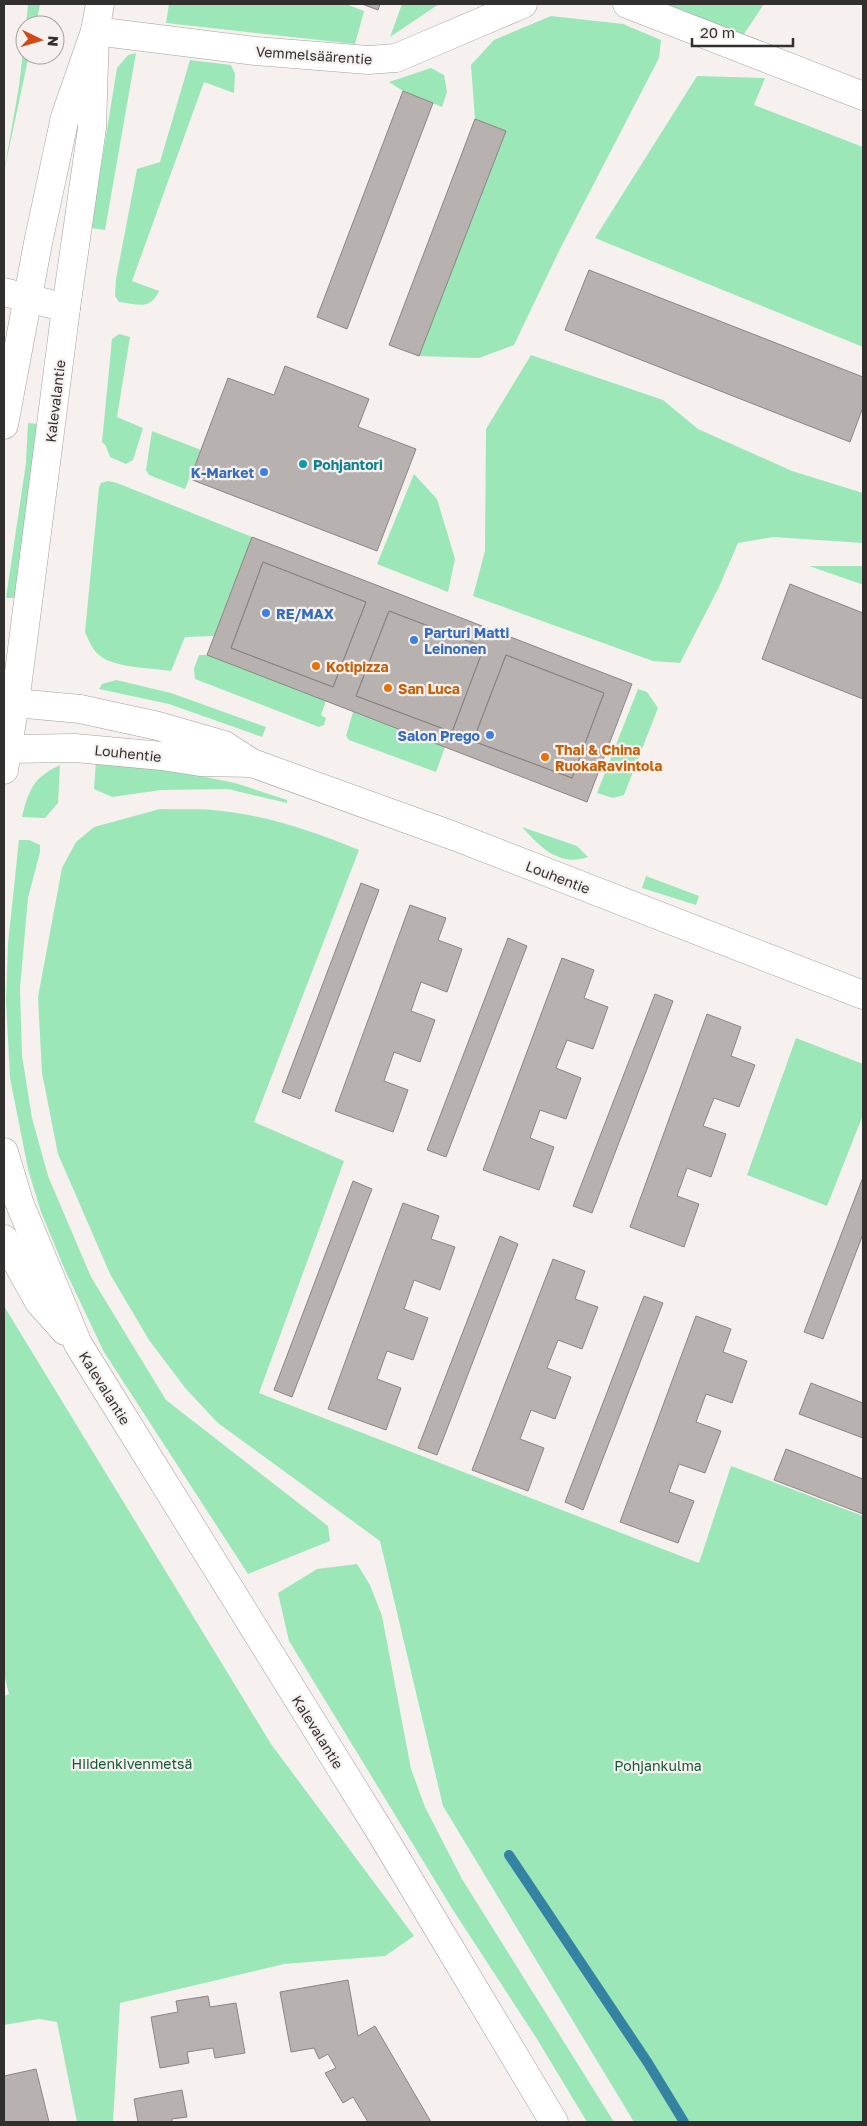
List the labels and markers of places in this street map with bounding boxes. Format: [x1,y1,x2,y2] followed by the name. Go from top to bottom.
[313,456,383,473] place label: Pohjantori
[297,458,309,470] marker: Pohjantori
[191,464,254,481] place label: K-Market
[258,466,270,478] marker: K-Market
[276,605,334,622] place label: RE/MAX
[260,607,272,619] marker: RE/MAX
[424,624,509,657] place label: Parturi Matti Leinonen
[408,634,420,646] marker: Parturi Matti Leinonen
[326,658,389,675] place label: Kotipizza
[310,660,322,672] marker: Kotipizza
[398,680,460,697] place label: San Luca
[382,682,394,694] marker: San Luca
[398,727,480,744] place label: Salon Prego
[484,729,496,741] marker: Salon Prego
[555,741,662,774] place label: Thai & China RuokaRavintola
[539,751,551,763] marker: Thai & China RuokaRavintola

